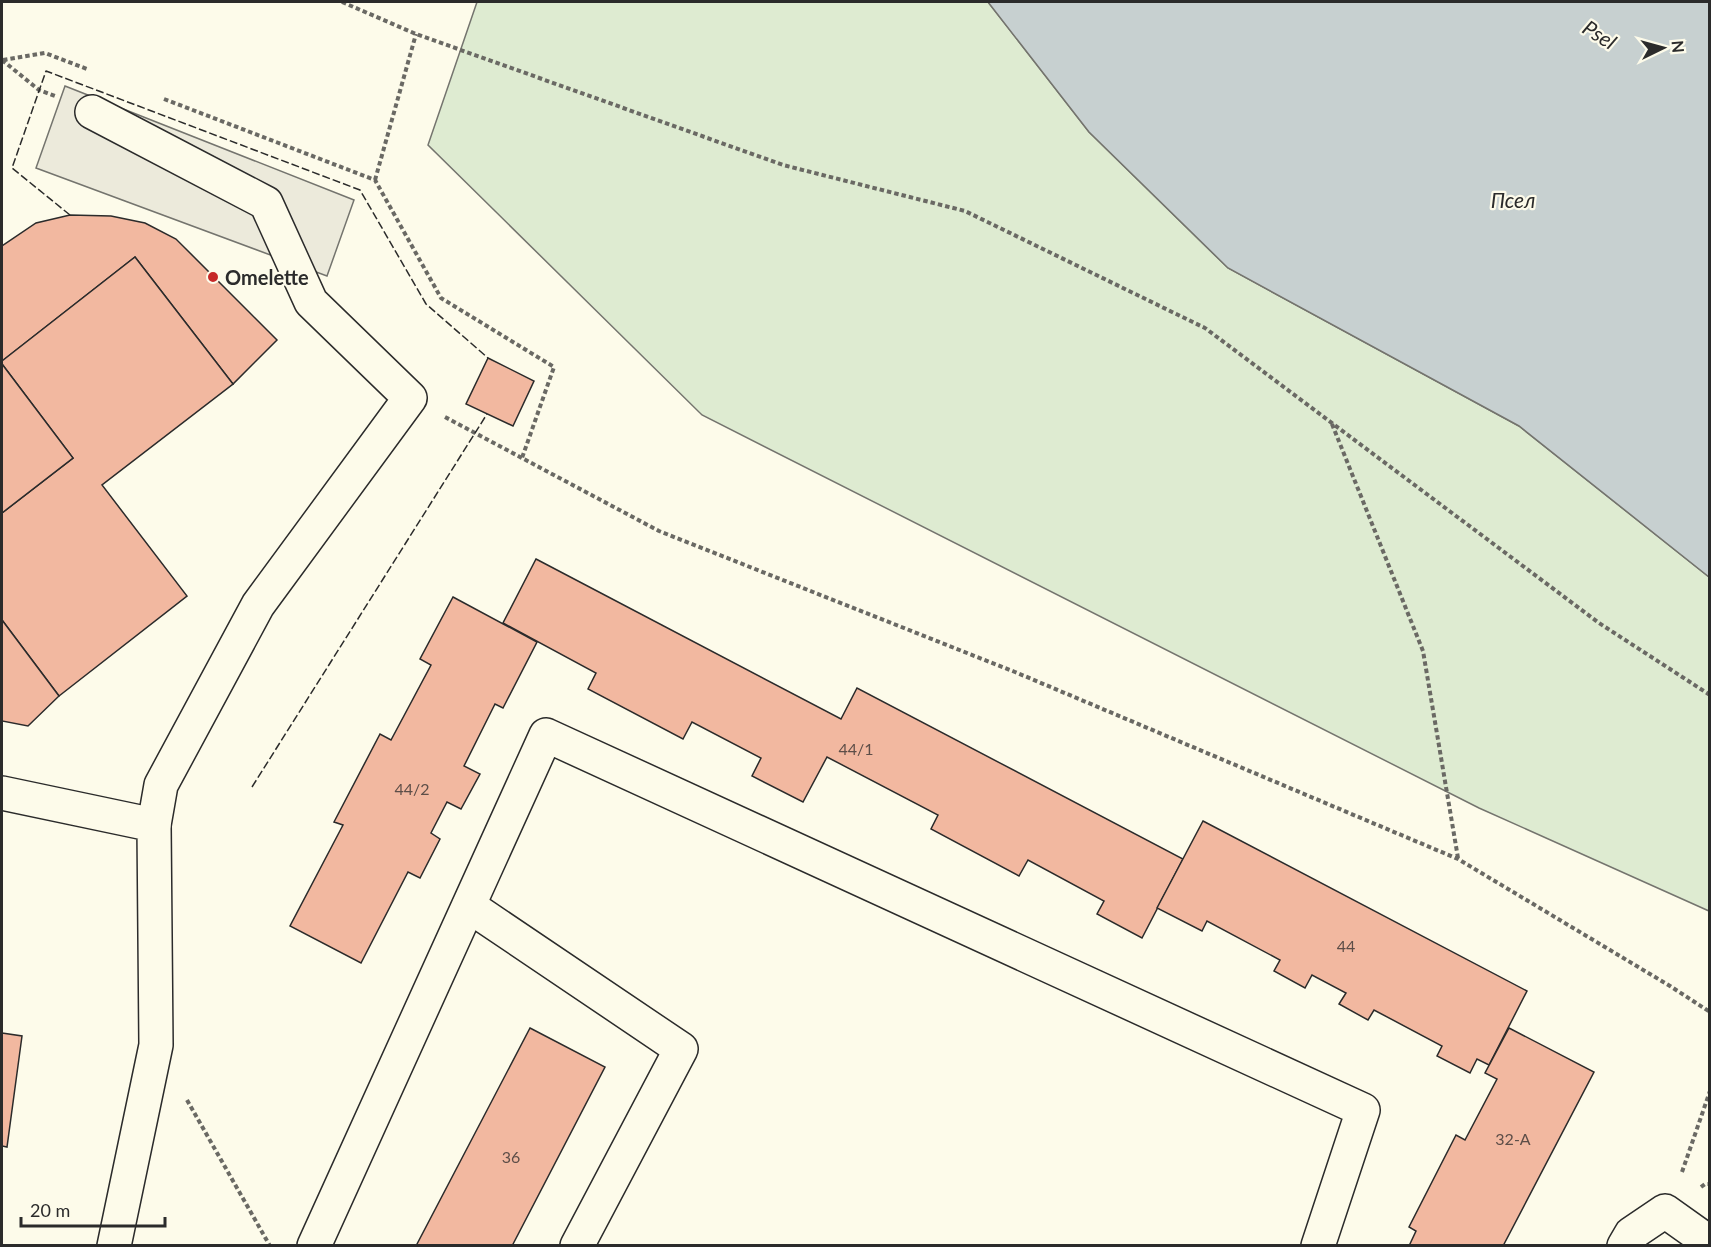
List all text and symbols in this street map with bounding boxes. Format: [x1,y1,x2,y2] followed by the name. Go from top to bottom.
[1579,14,1622,54] water label: Psel
[1633,18,1693,78] north arrow
[1668,40,1688,54] text: N
[1491,187,1535,212] water label: Псел
[225,265,309,289] place label: Omelette
[206,270,220,284] marker: Omelette
[838,739,874,758] house number: 44/1
[394,779,430,798] house number: 44/2
[1337,936,1355,955] house number: 44
[1495,1129,1531,1148] house number: 32-А
[502,1147,520,1166] house number: 36
[21,1190,165,1228] scale bar
[30,1199,70,1221] text: 20 m

